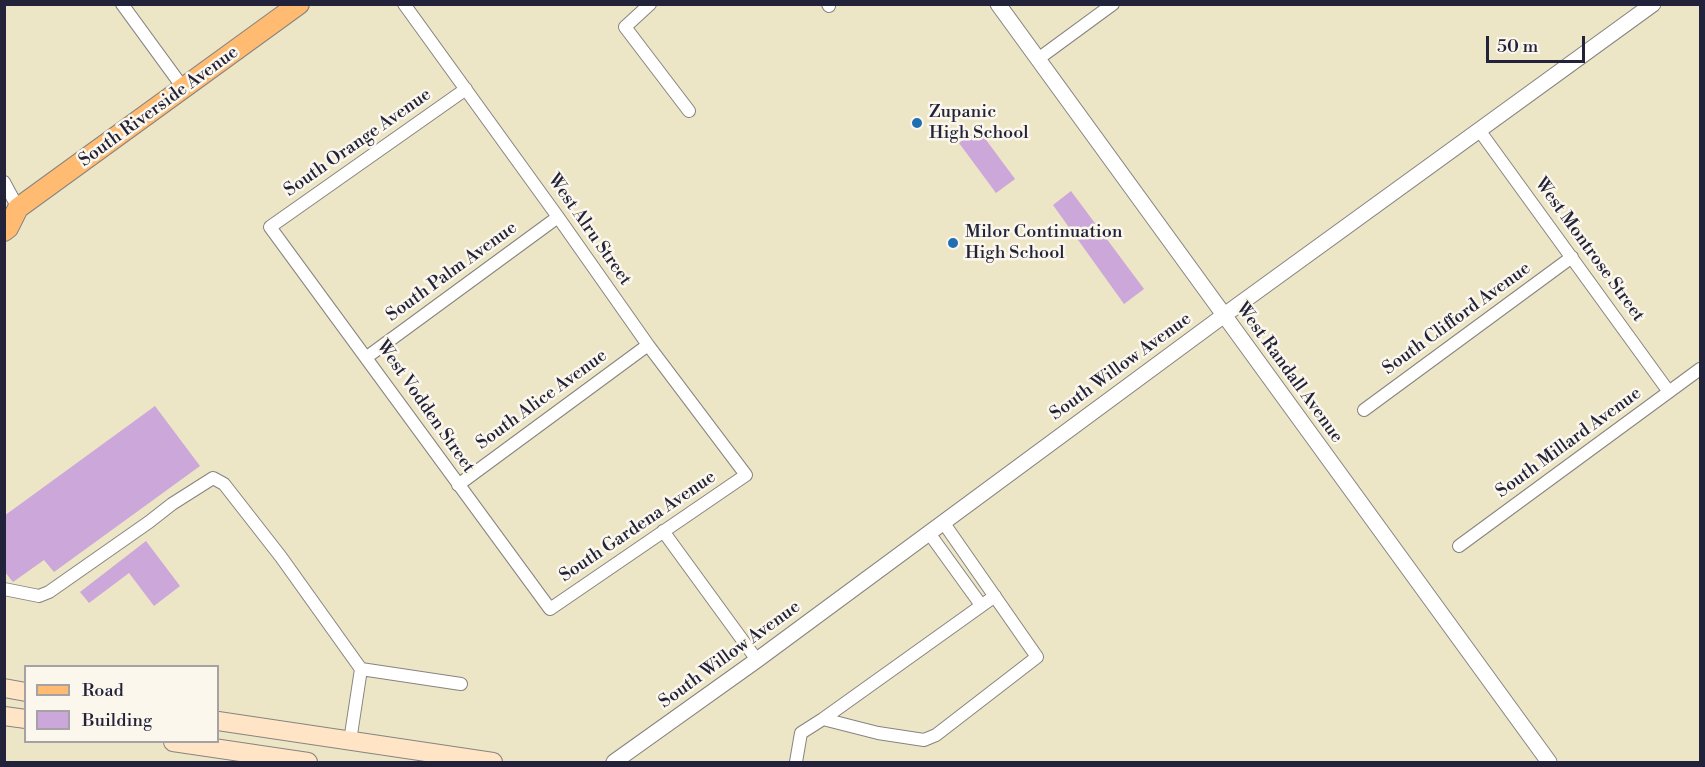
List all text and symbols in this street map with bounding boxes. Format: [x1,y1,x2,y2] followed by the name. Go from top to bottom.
[1489,24,1588,62] scale bar
[1497,35,1538,58] text: 50 m
[75,42,243,172] street label: South Riverside Avenue
[280,84,436,202] street label: South Orange Avenue
[929,102,1029,144] place label: Zupanic High School
[910,116,924,130] marker: Zupanic High School
[543,170,635,290] street label: West Alru Street
[1529,174,1649,326] street label: West Montrose Street
[382,217,522,327] street label: South Palm Avenue
[965,222,1123,264] place label: Milor Continuation High School
[946,236,960,250] marker: Milor Continuation High School
[1379,258,1535,380] street label: South Clifford Avenue
[1231,299,1347,447] street label: West Randall Avenue
[1046,309,1196,425] street label: South Willow Avenue
[371,337,479,477] street label: West Vodden Street
[472,345,612,455] street label: South Alice Avenue
[1492,383,1646,503] street label: South Millard Avenue
[556,467,720,587] street label: South Gardena Avenue
[655,597,805,713] street label: South Willow Avenue
[24,665,219,743] legend
[82,679,124,702] text: Road
[82,709,152,732] text: Building

